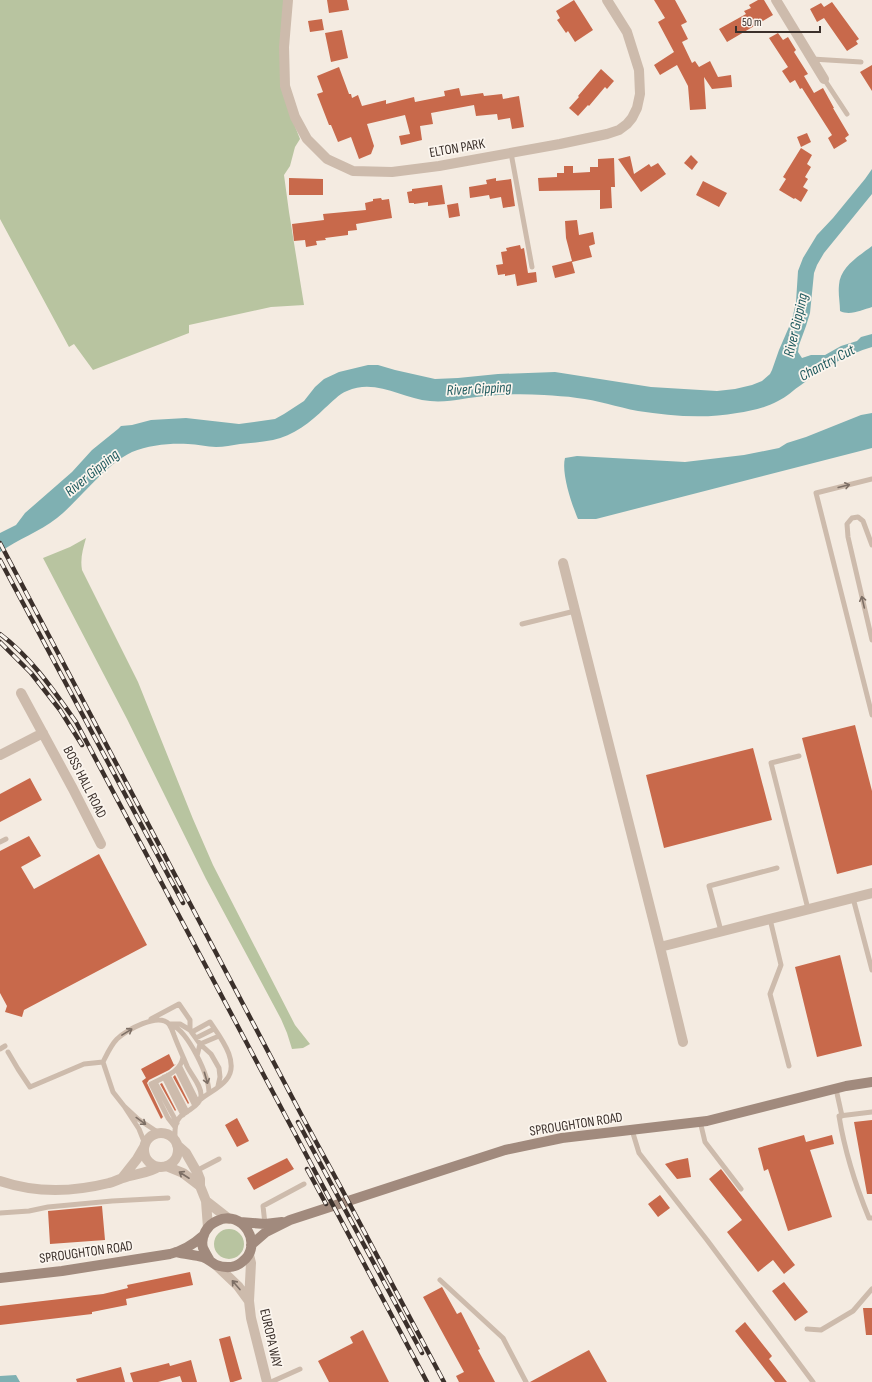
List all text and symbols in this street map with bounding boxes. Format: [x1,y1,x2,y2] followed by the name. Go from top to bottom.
[736,8,820,34] scale bar
[742,15,762,30] text: 50 m
[428,135,487,161] street label: ELTON PARK
[779,291,813,359] water label: River Gipping
[796,340,859,386] water label: Chantry Cut
[446,378,512,400] water label: River Gipping
[61,445,123,501] water label: River Gipping
[837,482,850,489] one-way arrow
[859,596,867,609] one-way arrow
[60,743,111,821] street label: BOSS HALL ROAD
[121,1028,133,1036] one-way arrow
[203,1071,211,1084] one-way arrow
[528,1108,624,1140] street label: SPROUGHTON ROAD
[135,1117,146,1125] one-way arrow
[178,1170,190,1178] one-way arrow
[38,1237,134,1267] street label: SPROUGHTON ROAD
[232,1279,241,1290] one-way arrow
[256,1307,286,1369] street label: EUROPA WAY

